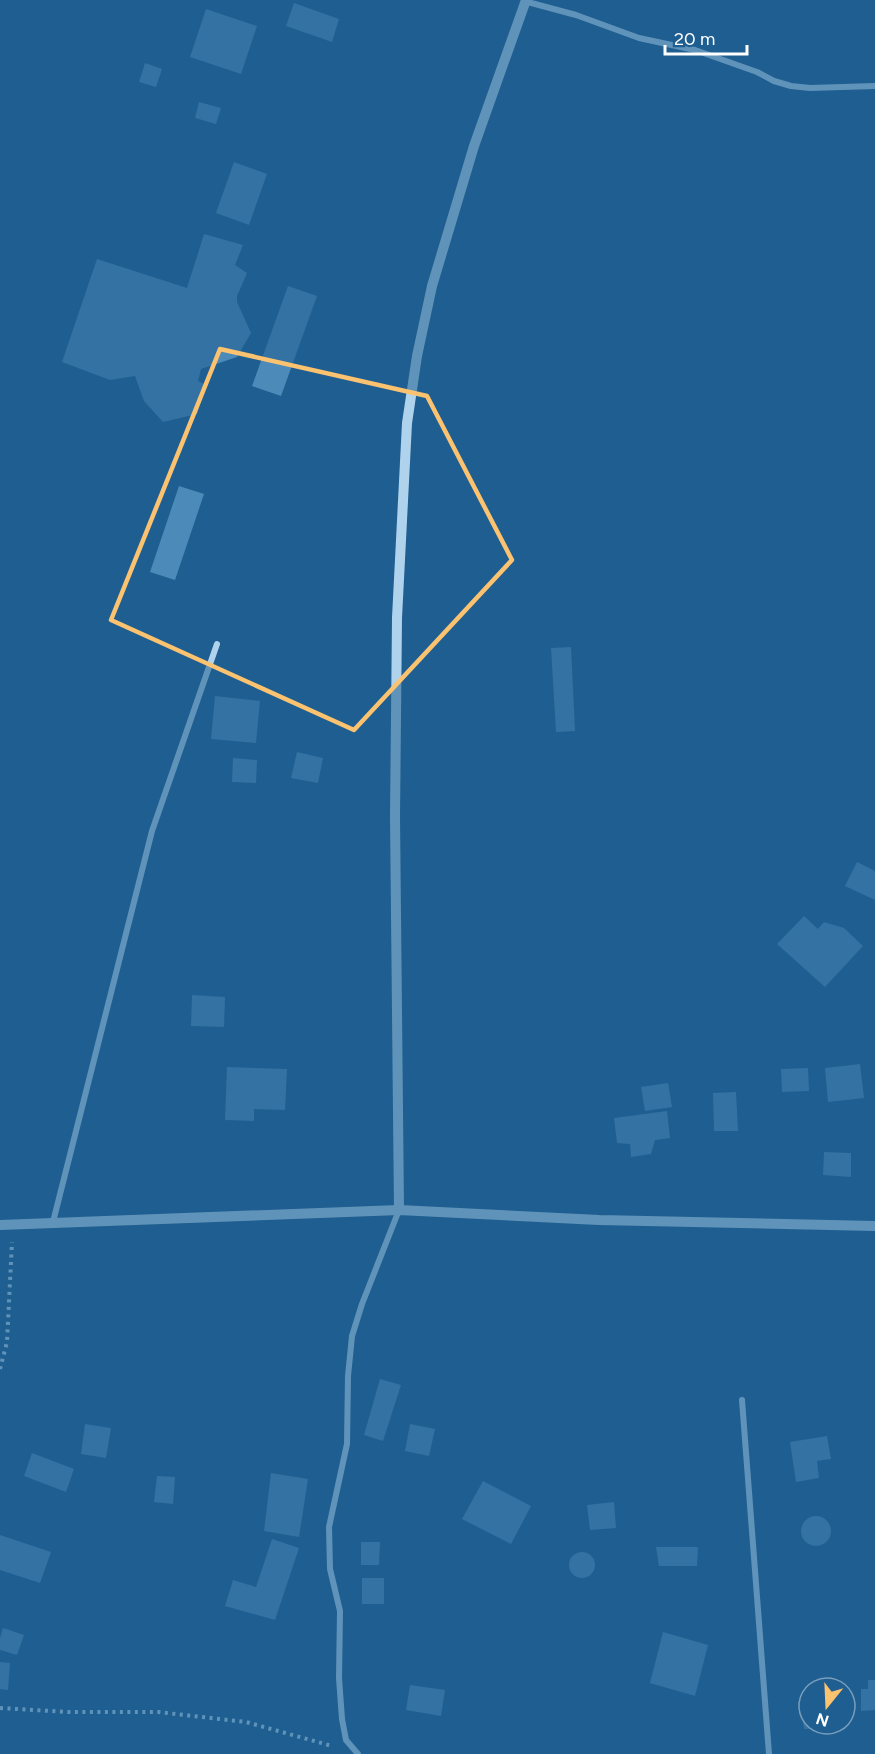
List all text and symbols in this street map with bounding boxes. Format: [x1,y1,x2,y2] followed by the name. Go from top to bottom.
[665,18,748,56] scale bar
[674,28,715,50] text: 20 m
[797,1676,857,1736] north arrow
[814,1709,831,1731] text: N

